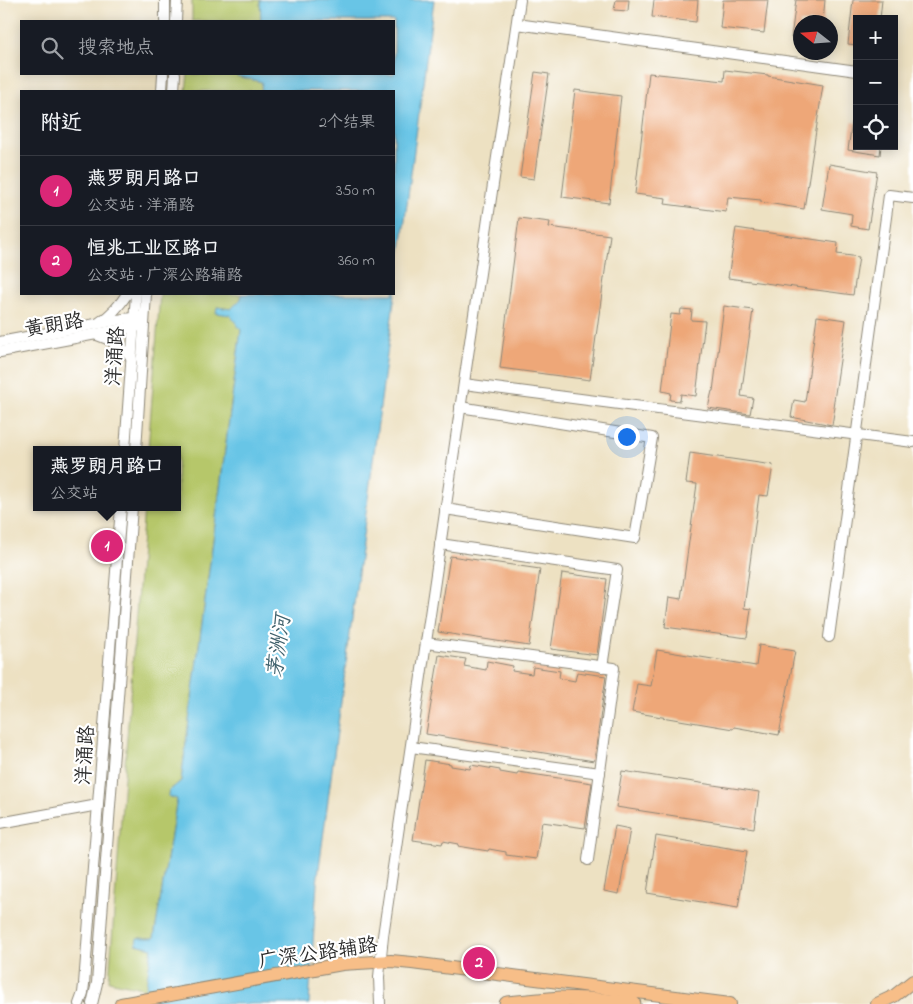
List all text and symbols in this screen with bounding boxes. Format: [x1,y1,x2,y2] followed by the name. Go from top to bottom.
[793,15,838,60] north arrow
[853,15,898,150] map controls
[853,15,898,60] button: +
[20,20,395,75] search box
[38,34,66,62] icon: search
[78,35,154,62] text: 搜索地点
[853,60,898,105] button: −
[853,105,898,150] button: locate
[40,109,82,139] text: 附近
[319,111,375,135] text: 2个结果
[87,166,201,193] text: 燕罗朗月路口
[53,179,59,203] text: 1
[336,179,375,203] text: 350 m
[87,194,194,218] text: 公交站 · 洋涌路
[87,236,220,263] text: 恒兆工业区路口
[52,249,60,273] text: 2
[338,249,375,273] text: 360 m
[87,264,242,288] text: 公交站 · 广深公路辅路
[22,307,87,346] street label: 黄朗路
[100,324,133,387] street label: 洋涌路
[614,424,640,450] your location
[33,446,181,511] popup
[50,454,164,481] text: 燕罗朗月路口
[50,482,98,506] text: 公交站
[91,527,123,565] pin: 1
[261,610,300,680] water label: 茅洲河
[70,723,103,786] street label: 洋涌路
[257,932,381,977] street label: 广深公路辅路
[463,944,495,982] pin: 2

